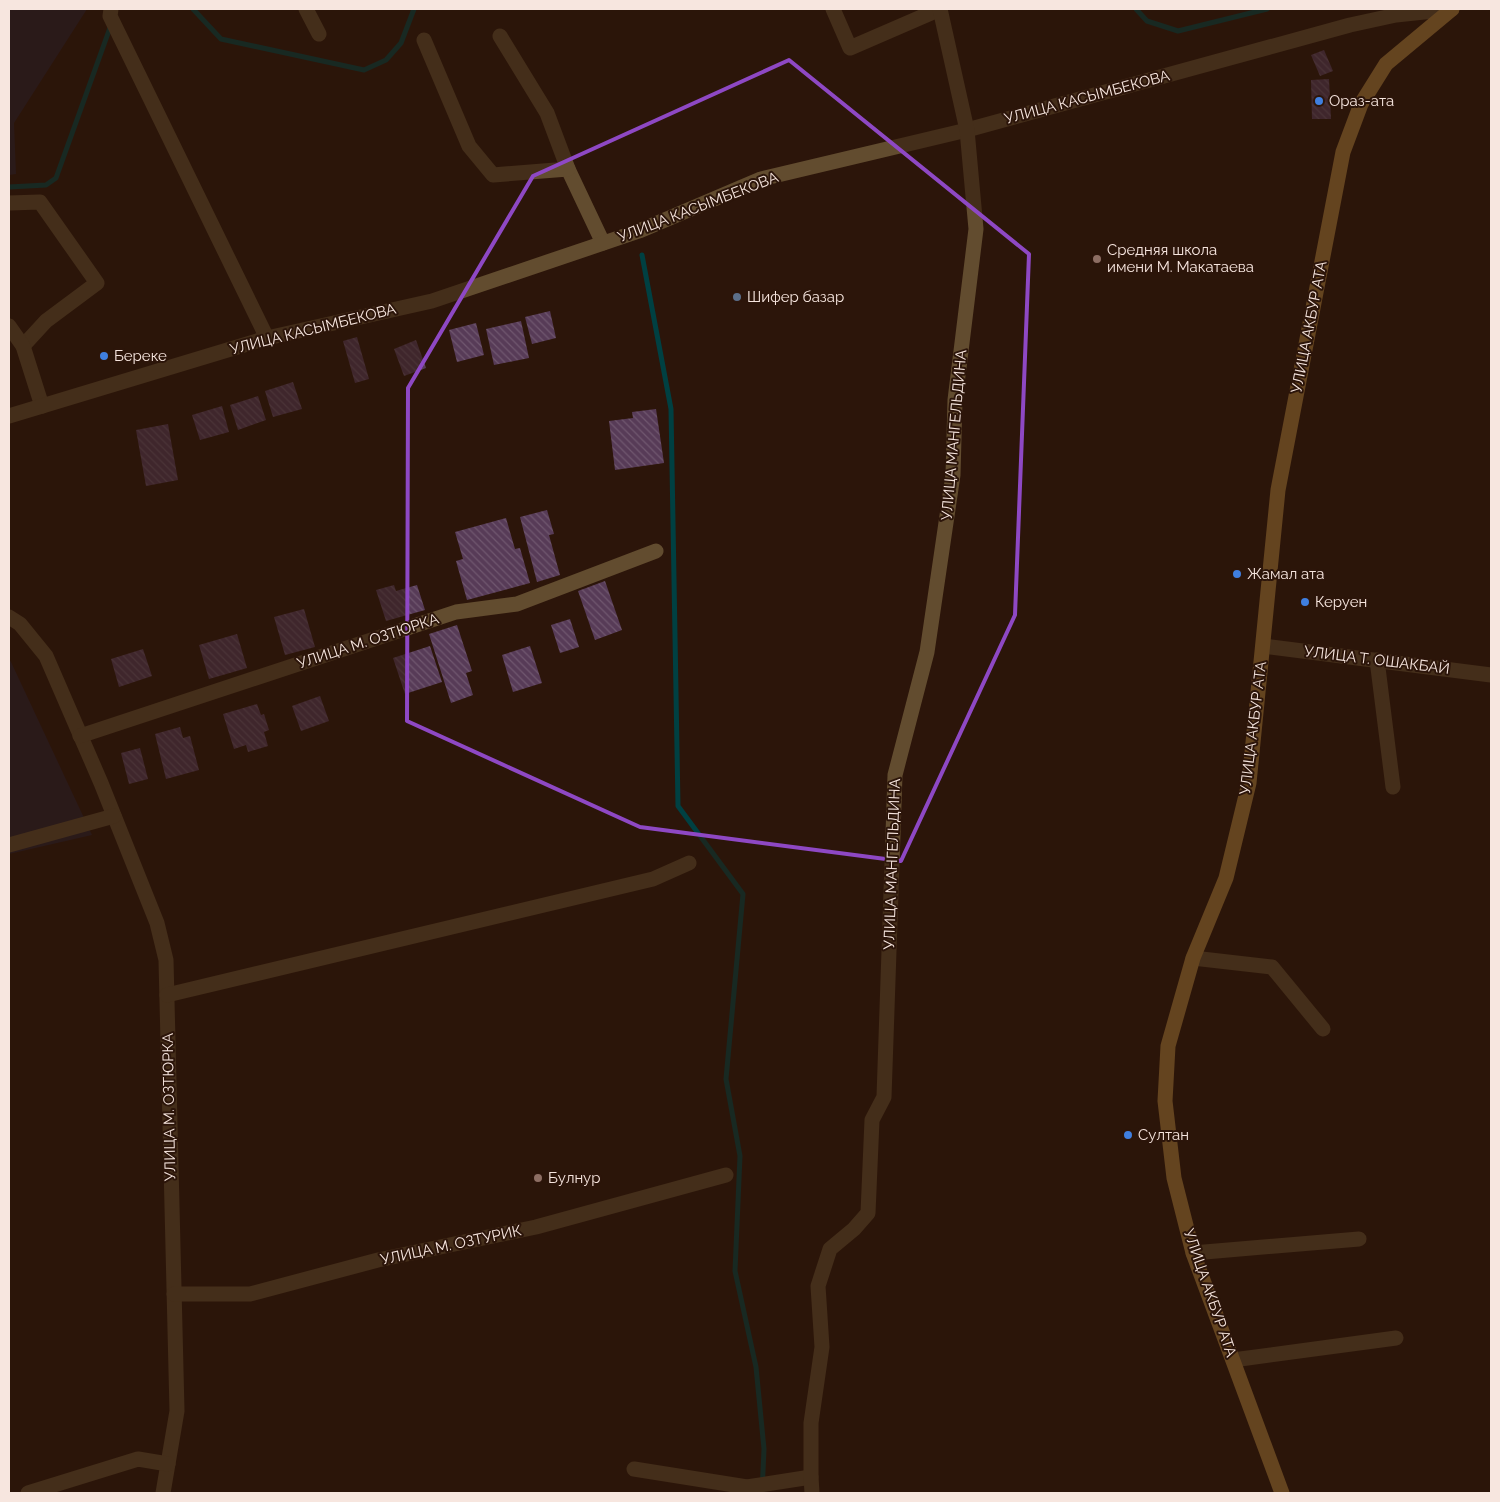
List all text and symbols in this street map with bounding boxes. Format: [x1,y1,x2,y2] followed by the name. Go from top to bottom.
[1002,66,1172,128] street label: УЛИЦА КАСЫМБЕКОВА
[1329,92,1394,110] place label: Ораз-ата
[1313,95,1325,107] marker: Ораз-ата
[615,168,781,246] street label: УЛИЦА КАСЫМБЕКОВА
[1107,241,1254,276] place label: Средняя школа имени М. Макатаева
[1091,253,1103,265] marker: Средняя школа имени М. Макатаева
[1287,259,1331,395] street label: УЛИЦА АКБУР АТА
[747,288,844,306] place label: Шифер базар
[731,291,743,303] marker: Шифер базар
[228,300,398,358] street label: УЛИЦА КАСЫМБЕКОВА
[114,347,167,365] place label: Береке
[938,349,970,521] street label: УЛИЦА МАНГЕЛЬДИНА
[98,350,110,362] marker: Береке
[1247,565,1324,583] place label: Жамал ата
[1231,568,1243,580] marker: Жамал ата
[1315,593,1367,611] place label: Керуен
[1299,596,1311,608] marker: Керуен
[295,610,441,672] street label: УЛИЦА М. ОЗТЮРКА
[1303,642,1451,678] street label: УЛИЦА Т. ОШАКБАЙ
[1236,660,1270,796] street label: УЛИЦА АКБУР АТА
[880,778,904,950] street label: УЛИЦА МАНГЕЛЬДИНА
[159,1033,179,1181] street label: УЛИЦА М. ОЗТЮРКА
[1138,1126,1189,1144] place label: Султан
[1122,1129,1134,1141] marker: Султан
[548,1169,600,1187] place label: Булнур
[532,1172,544,1184] marker: Булнур
[379,1221,524,1269] street label: УЛИЦА М. ОЗТУРИК
[1180,1227,1240,1359] street label: УЛИЦА АКБУР АТА

